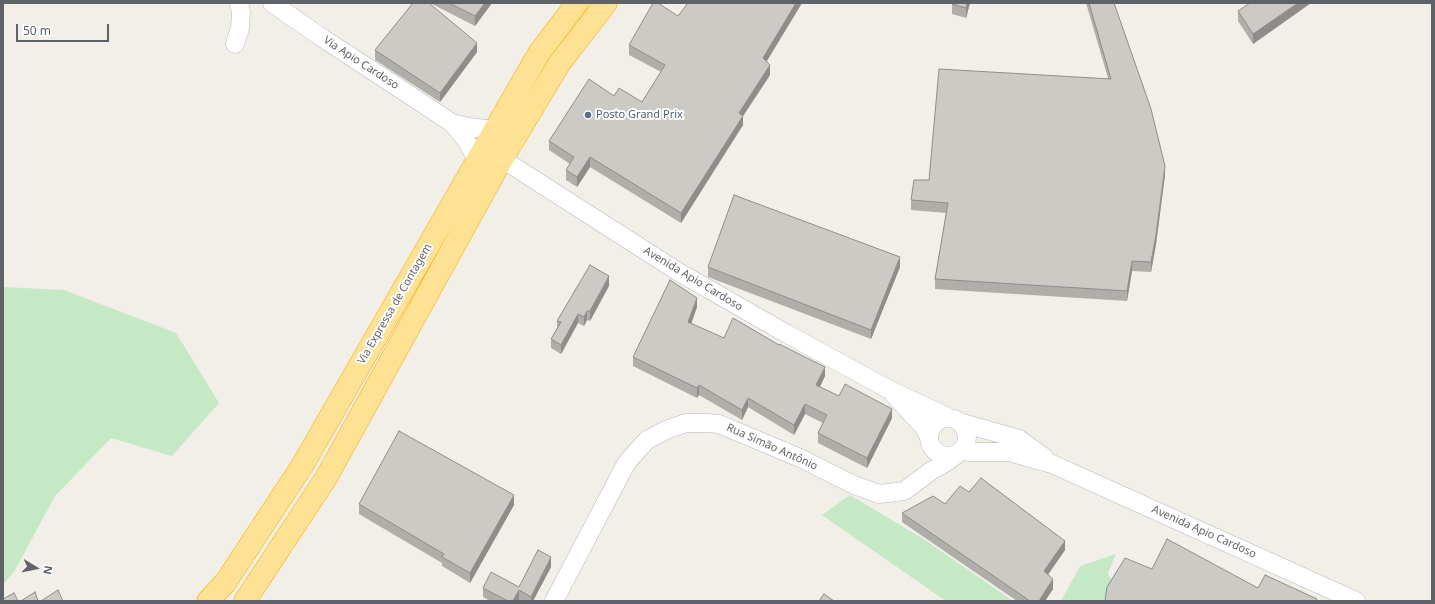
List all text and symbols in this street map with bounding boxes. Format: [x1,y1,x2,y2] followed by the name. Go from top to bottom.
[18,16,111,42] scale bar
[23,22,51,39] text: 50 m
[321,34,401,92] street label: Via Apio Cardoso
[596,108,683,122] place label: Posto Grand Prix
[583,110,593,120] marker: Posto Grand Prix
[355,241,435,367] street label: Via Expressa de Contagem
[641,244,745,314] street label: Avenida Apio Cardoso
[724,421,820,473] street label: Rua Simão Antônio
[1150,503,1258,561] street label: Avenida Apio Cardoso
[16,548,56,588] north arrow
[40,564,56,576] text: N

